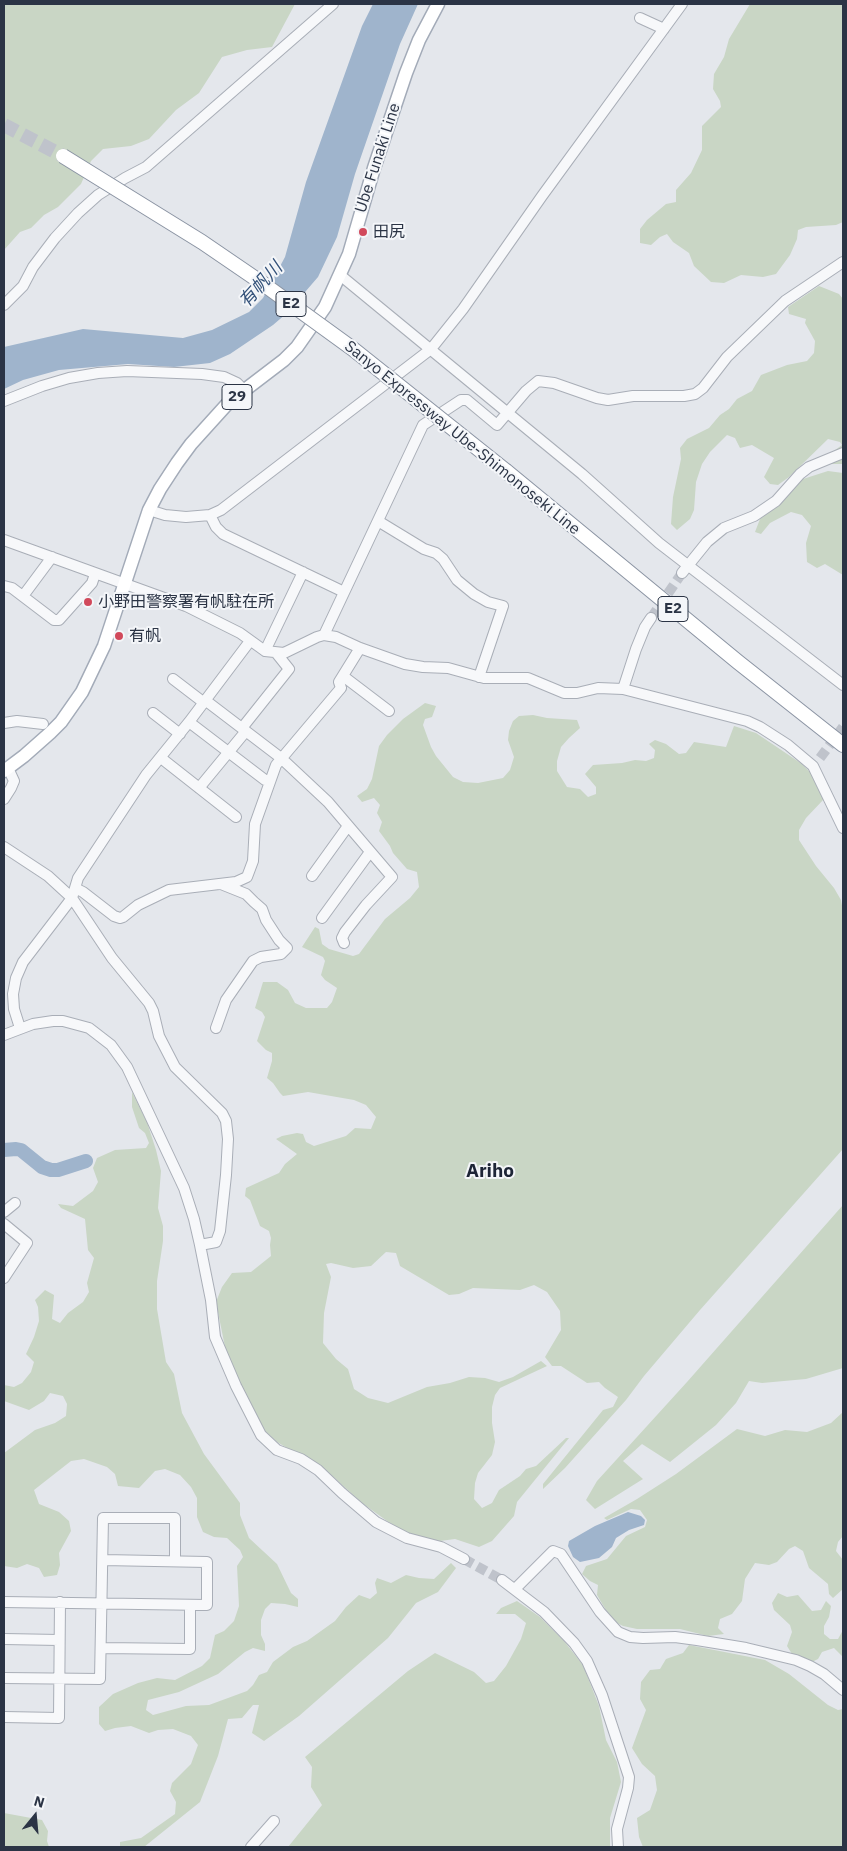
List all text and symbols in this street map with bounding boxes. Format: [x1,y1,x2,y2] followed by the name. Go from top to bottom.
[351,101,405,215] street label: Ube Funaki Line
[373,222,405,242] place label: 田尻
[357,226,369,238] marker: 田尻
[235,258,287,312] water label: 有帆川
[276,292,306,316] road number: E2
[340,337,584,539] street label: Sanyo Expressway Ube-Shimonoseki Line
[222,384,252,410] road number: 29
[98,592,274,612] place label: 小野田警察署有帆駐在所
[82,596,94,608] marker: 小野田警察署有帆駐在所
[658,596,688,622] road number: E2
[129,626,161,646] place label: 有帆
[113,630,125,642] marker: 有帆
[466,1161,514,1183] district label: Ariho
[10,1791,60,1841] north arrow
[32,1792,47,1812] text: N

